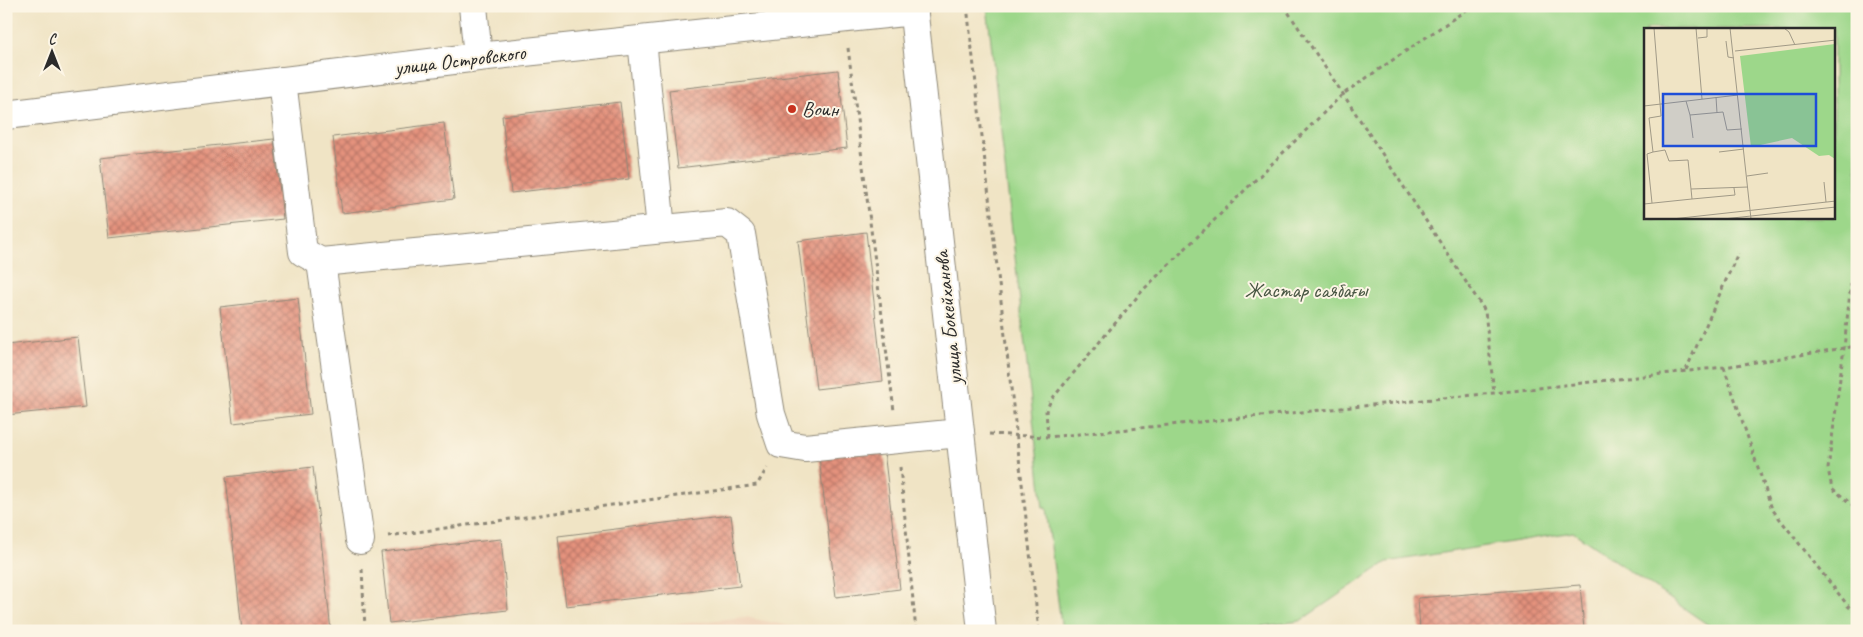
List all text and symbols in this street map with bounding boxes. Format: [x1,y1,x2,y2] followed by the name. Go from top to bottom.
[28,28,78,78] north arrow
[1644,28,1836,219] inset map
[49,31,58,48] text: С
[391,39,528,81] street label: улица Островского
[802,96,840,122] place label: Воин
[786,103,798,115] marker: Воин
[928,248,968,388] street label: улица Бокейханова
[1245,277,1369,303] park label: Жастар саябағы

